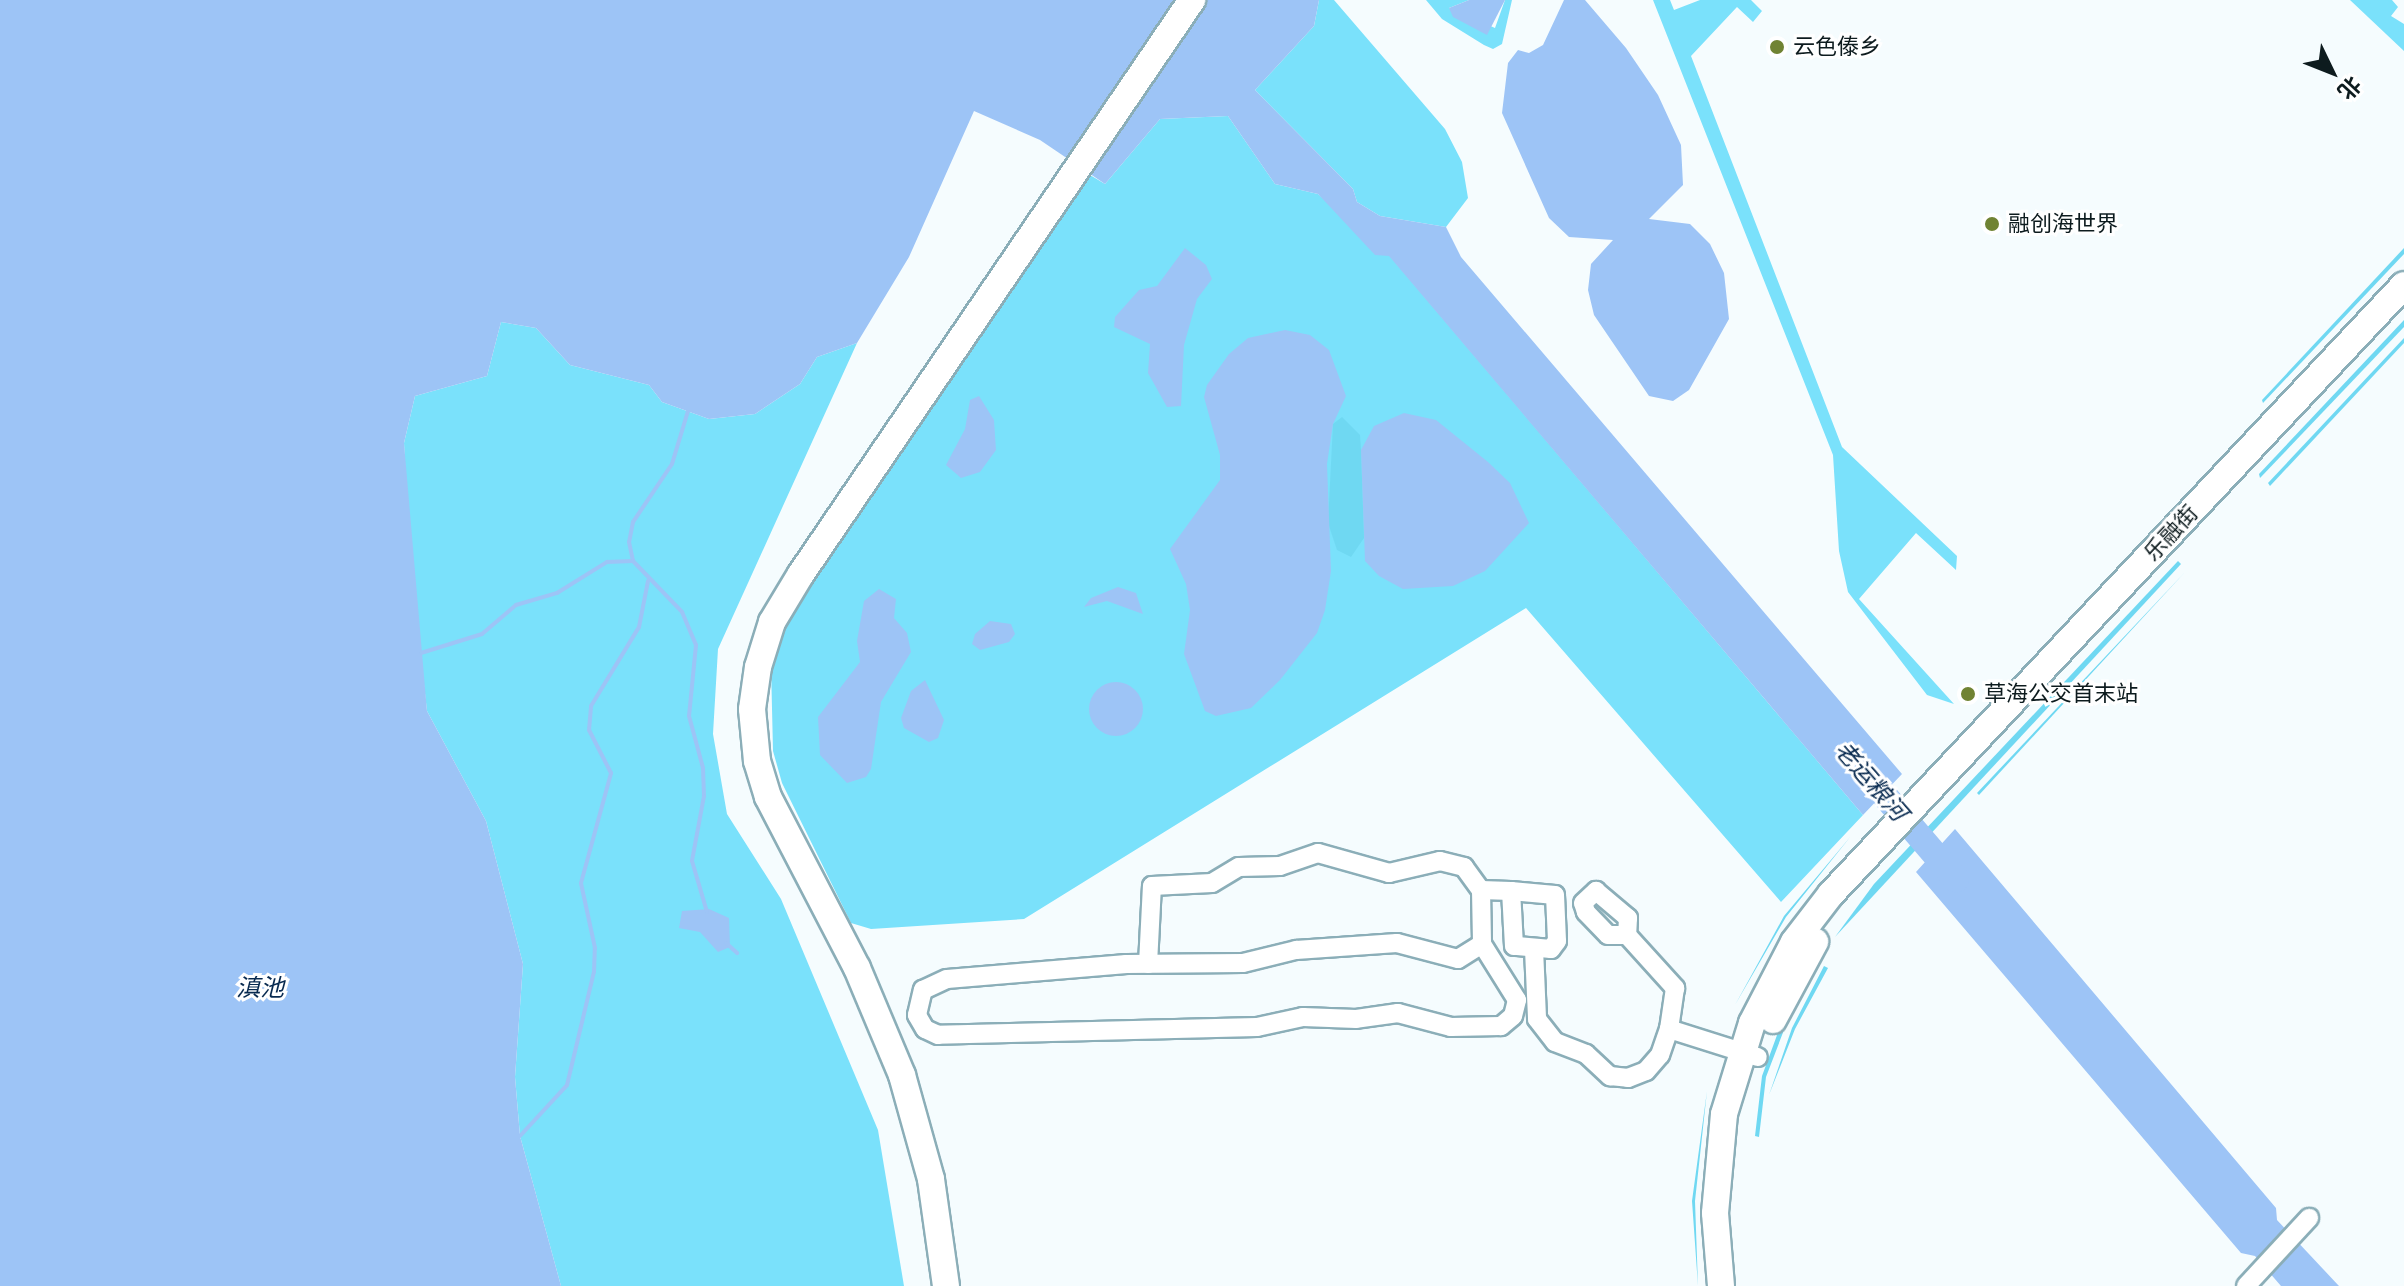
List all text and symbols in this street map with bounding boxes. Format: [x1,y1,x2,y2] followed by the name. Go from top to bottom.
[2292,32,2372,112] north arrow
[1793,34,1881,60] place label: 云色傣乡
[1768,38,1786,56] marker: 云色傣乡
[2332,71,2367,106] text: 北
[2008,211,2118,237] place label: 融创海世界
[1983,215,2001,233] marker: 融创海世界
[2139,500,2203,566] street label: 乐融街
[1984,681,2138,707] place label: 草海公交首末站
[1959,685,1977,703] marker: 草海公交首末站
[1829,735,1913,827] water label: 老运粮河
[236,974,284,1002] water label: 滇池

